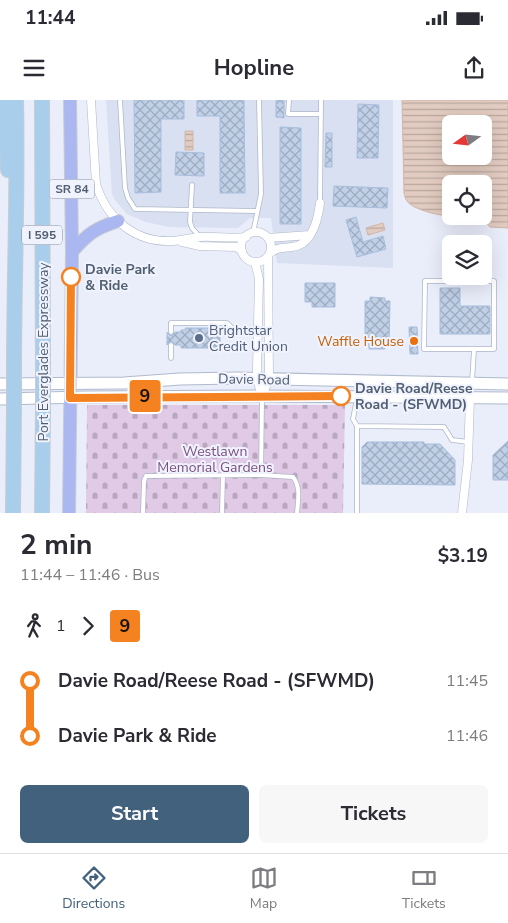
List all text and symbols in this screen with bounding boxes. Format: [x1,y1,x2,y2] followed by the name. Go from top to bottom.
[25,5,75,31] text: 11:44
[214,53,294,83] text: Hopline
[20,54,48,82] icon: menu
[460,54,488,82] icon: share
[442,115,492,165] north arrow
[442,115,492,285] map controls
[442,175,492,225] button: locate
[50,180,94,198] road number: SR 84
[22,226,62,244] road number: I 595
[442,235,492,285] button: layers
[85,260,156,295] place label: Davie Park & Ride
[34,262,53,442] street label: Port Everglades Expressway
[61,267,81,287] marker: Davie Park & Ride
[209,321,288,356] place label: Brightstar Credit Union
[193,332,205,344] marker: Brightstar Credit Union
[317,332,404,351] place label: Waffle House
[408,335,420,347] marker: Waffle House
[218,369,290,390] street label: Davie Road
[355,379,473,414] place label: Davie Road/Reese Road - (SFWMD)
[129,380,161,412] line badge: 9
[140,384,150,408] text: 9
[331,386,351,406] marker: Davie Road/Reese Road - (SFWMD)
[157,442,273,477] park label: Westlawn Memorial Gardens
[20,526,92,564] text: 2 min
[438,543,488,569] text: $3.19
[20,564,160,586] text: 11:44 – 11:46 · Bus
[20,612,48,640] icon: walk
[74,612,102,640] icon: forward
[120,614,130,638] text: 9
[56,615,66,637] text: 1
[58,668,375,694] text: Davie Road/Reese Road - (SFWMD)
[446,670,488,692] text: 11:45
[58,723,217,749] text: Davie Park & Ride
[446,725,488,747] text: 11:46
[20,785,249,843] button: Start
[259,785,488,843] button: Tickets
[62,864,125,913] tab: Directions
[250,864,278,913] tab: Map
[402,864,446,913] tab: Tickets

